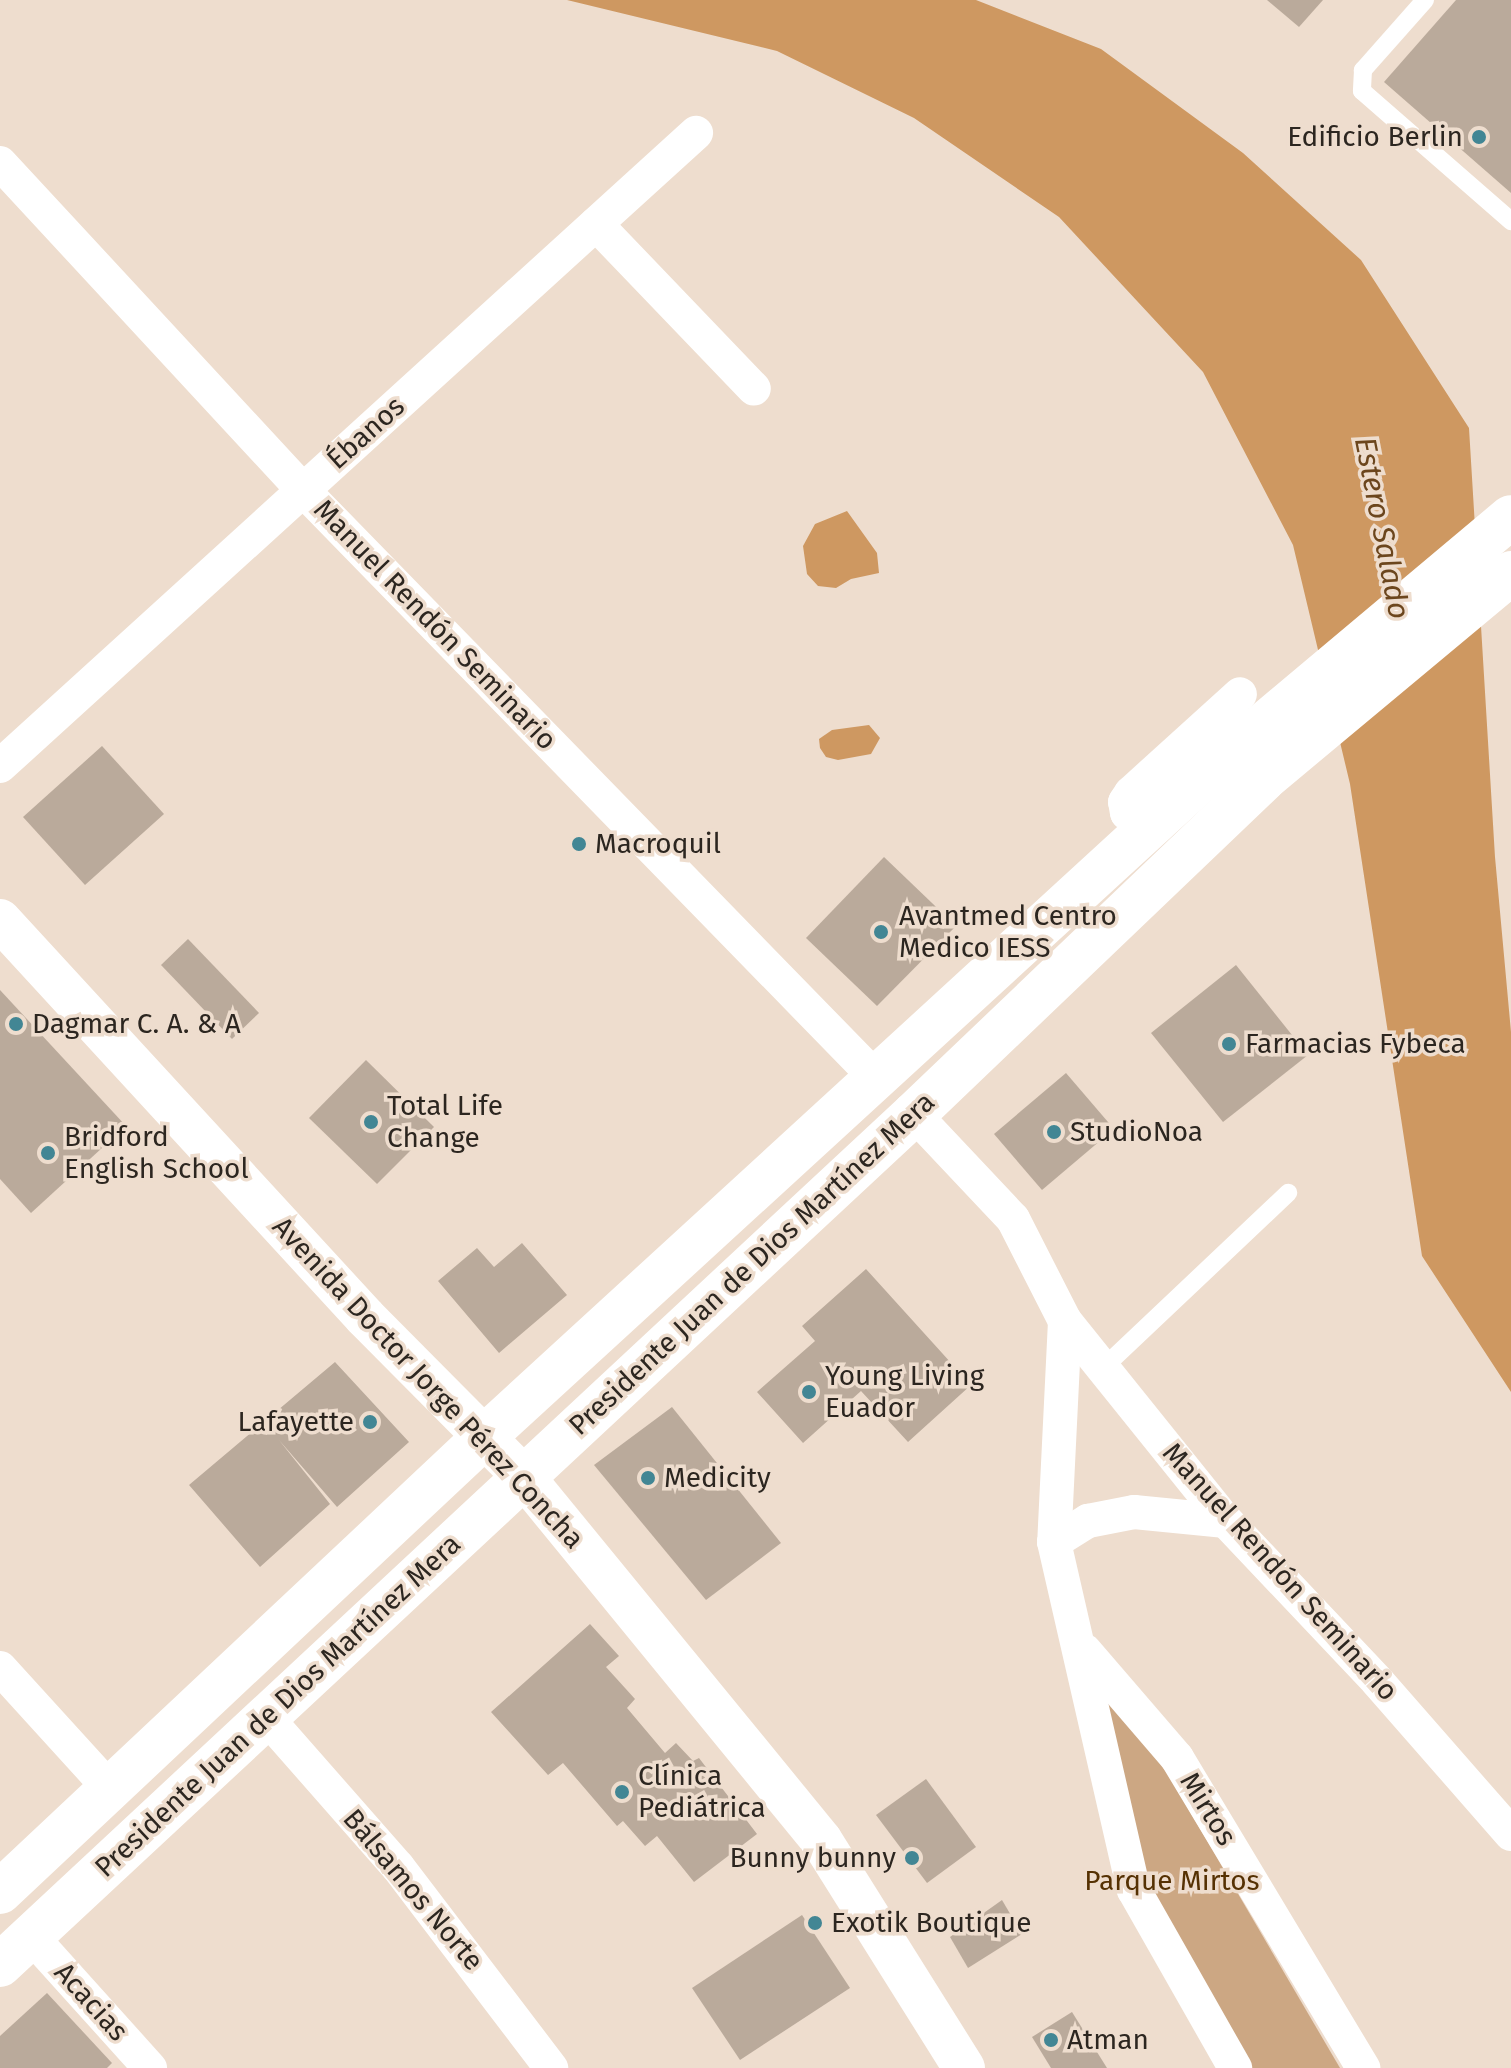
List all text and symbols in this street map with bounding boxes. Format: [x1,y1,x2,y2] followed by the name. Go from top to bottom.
[1287,120,1463,154] place label: Edificio Berlin
[1470,128,1488,146] marker: Edificio Berlin
[320,390,412,476] street label: Ébanos
[1347,434,1417,622] water label: Estero Salado
[307,493,563,757] street label: Manuel Rendón Seminario
[595,827,721,861] place label: Macroquil
[570,835,588,853] marker: Macroquil
[899,899,1117,965] place label: Avantmed Centro Medico IESS
[870,921,892,943] marker: Avantmed Centro Medico IESS
[32,1007,241,1041] place label: Dagmar C. A. & A
[7,1015,25,1033] marker: Dagmar C. A. & A
[1245,1027,1466,1061] place label: Farmacias Fybeca
[1220,1035,1238,1053] marker: Farmacias Fybeca
[562,1085,942,1443] street label: Presidente Juan de Dios Martínez Mera
[387,1089,503,1155] place label: Total Life Change
[362,1113,380,1131] marker: Total Life Change
[1070,1115,1203,1149] place label: StudioNoa
[64,1120,249,1186] place label: Bridford English School
[1045,1123,1063,1141] marker: StudioNoa
[39,1144,57,1162] marker: Bridford English School
[265,1210,591,1556] street label: Avenida Doctor Jorge Pérez Concha
[825,1359,984,1425] place label: Young Living Euador
[800,1383,818,1401] marker: Young Living Euador
[238,1405,354,1439] place label: Lafayette
[361,1413,379,1431] marker: Lafayette
[1155,1436,1405,1708] street label: Manuel Rendón Seminario
[664,1461,771,1495] place label: Medicity
[639,1469,657,1487] marker: Medicity
[88,1527,468,1885] street label: Presidente Juan de Dios Martínez Mera
[638,1759,766,1825] place label: Clínica Pediátrica
[1173,1766,1243,1852] street label: Mirtos
[613,1783,631,1801] marker: Clínica Pediátrica
[336,1802,490,1978] street label: Bálsamos Norte
[730,1841,896,1875] place label: Bunny bunny
[903,1849,921,1867] marker: Bunny bunny
[1084,1864,1260,1898] park label: Parque Mirtos
[831,1906,1031,1940] place label: Exotik Boutique
[806,1914,824,1932] marker: Exotik Boutique
[47,1956,135,2048] street label: Acacias
[1067,2023,1149,2057] place label: Atman
[1042,2031,1060,2049] marker: Atman

